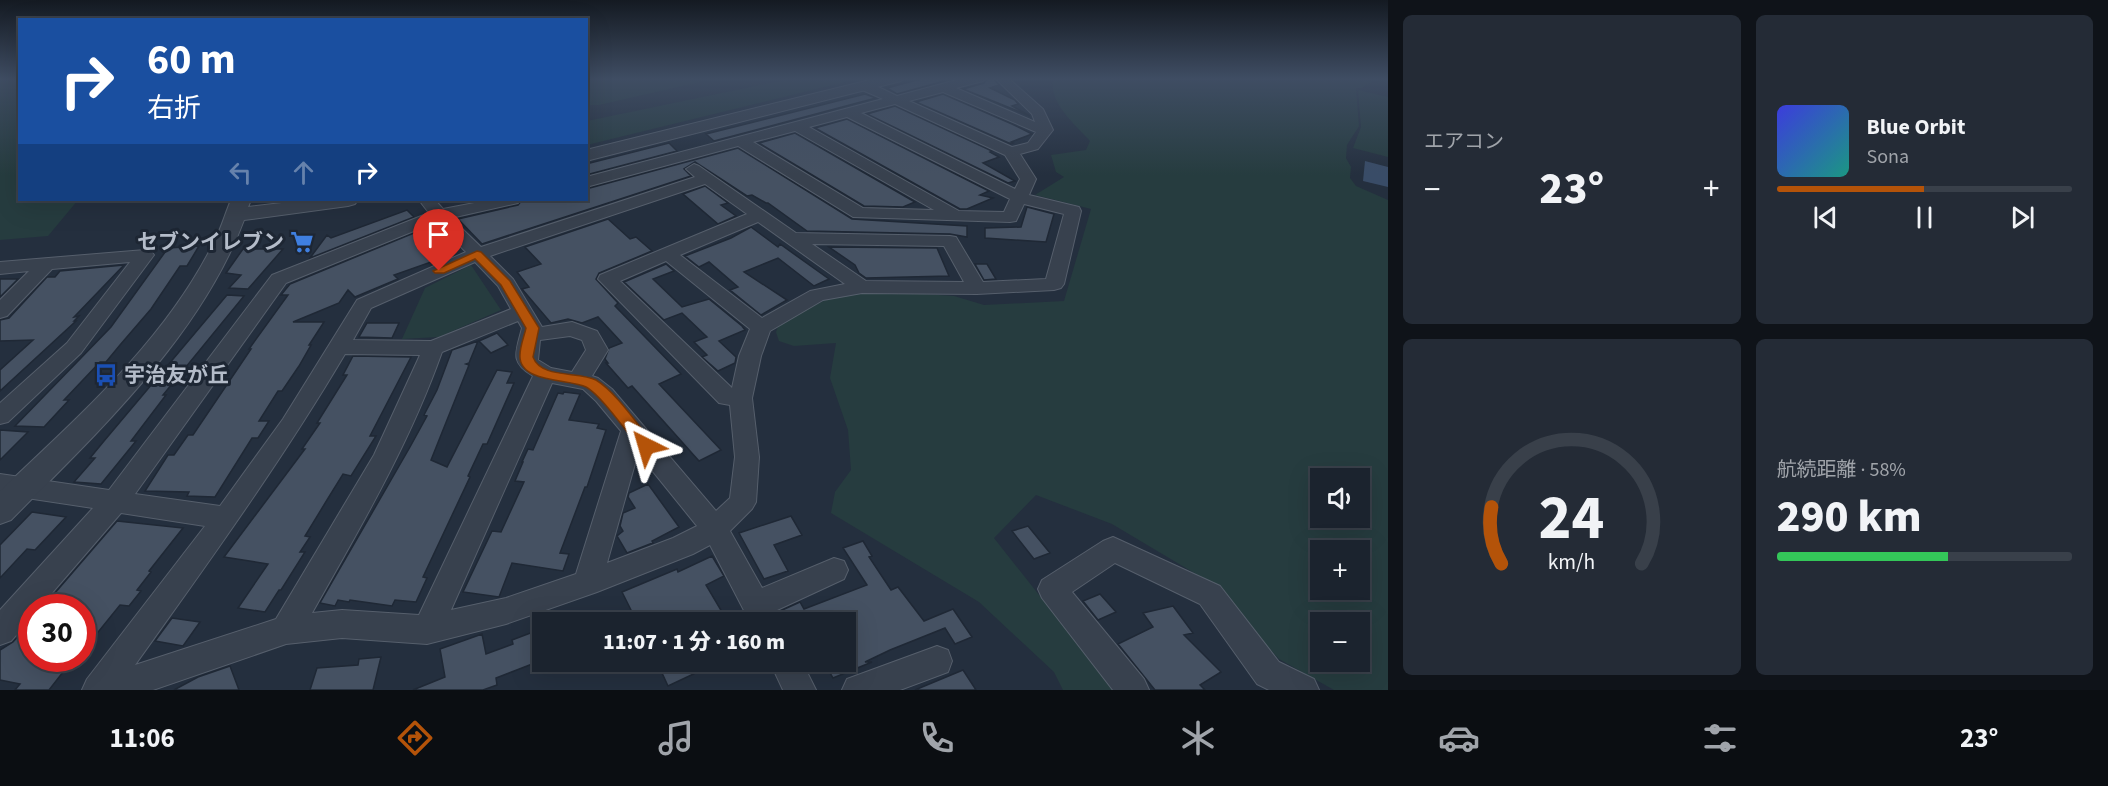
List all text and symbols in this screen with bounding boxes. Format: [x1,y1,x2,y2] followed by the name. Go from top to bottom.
[147,30,236,90] text: 60 m
[48,42,126,120] icon: right
[147,89,201,128] text: 右折
[1867,111,1965,143] text: Blue Orbit
[1424,128,1504,156] text: エアコン
[1867,143,1909,171] text: Sona
[224,156,257,189] icon: left
[287,156,320,189] icon: ahead
[350,156,383,189] icon: right
[1539,157,1604,221] text: 23°
[1424,166,1440,213] text: −
[1703,166,1719,213] text: +
[1809,201,1842,234] icon: previous
[1908,201,1941,234] icon: pause
[2006,201,2039,234] icon: next
[413,209,464,271] pin
[422,218,455,251] icon: arrive
[137,227,284,257] place label: セブンイレブン
[289,229,315,255] supermarket icon: セブンイレブン
[124,360,229,390] place label: 宇治友が丘
[93,362,119,388] bus stop icon: 宇治友が丘
[614,414,678,478] position arrow
[1777,456,1906,484] text: 航続距離 · 58%
[1310,468,1370,672] map controls
[1310,468,1370,528] button: sound
[1539,474,1605,563] text: 24
[1777,485,1922,549] text: 290 km
[1310,540,1370,600] button: +
[1548,547,1596,578] text: km/h
[18,594,96,672] speed limit sign: 30
[1310,612,1370,672] button: −
[603,626,785,658] text: 11:07 · 1 分 · 160 m
[394,717,436,759] icon: directions
[655,717,697,759] icon: music
[916,717,958,759] icon: phone
[1177,717,1219,759] icon: climate
[1438,717,1480,759] icon: car
[1699,717,1741,759] icon: filters
[110,719,175,758] text: 11:06
[1960,719,1998,758] text: 23°

